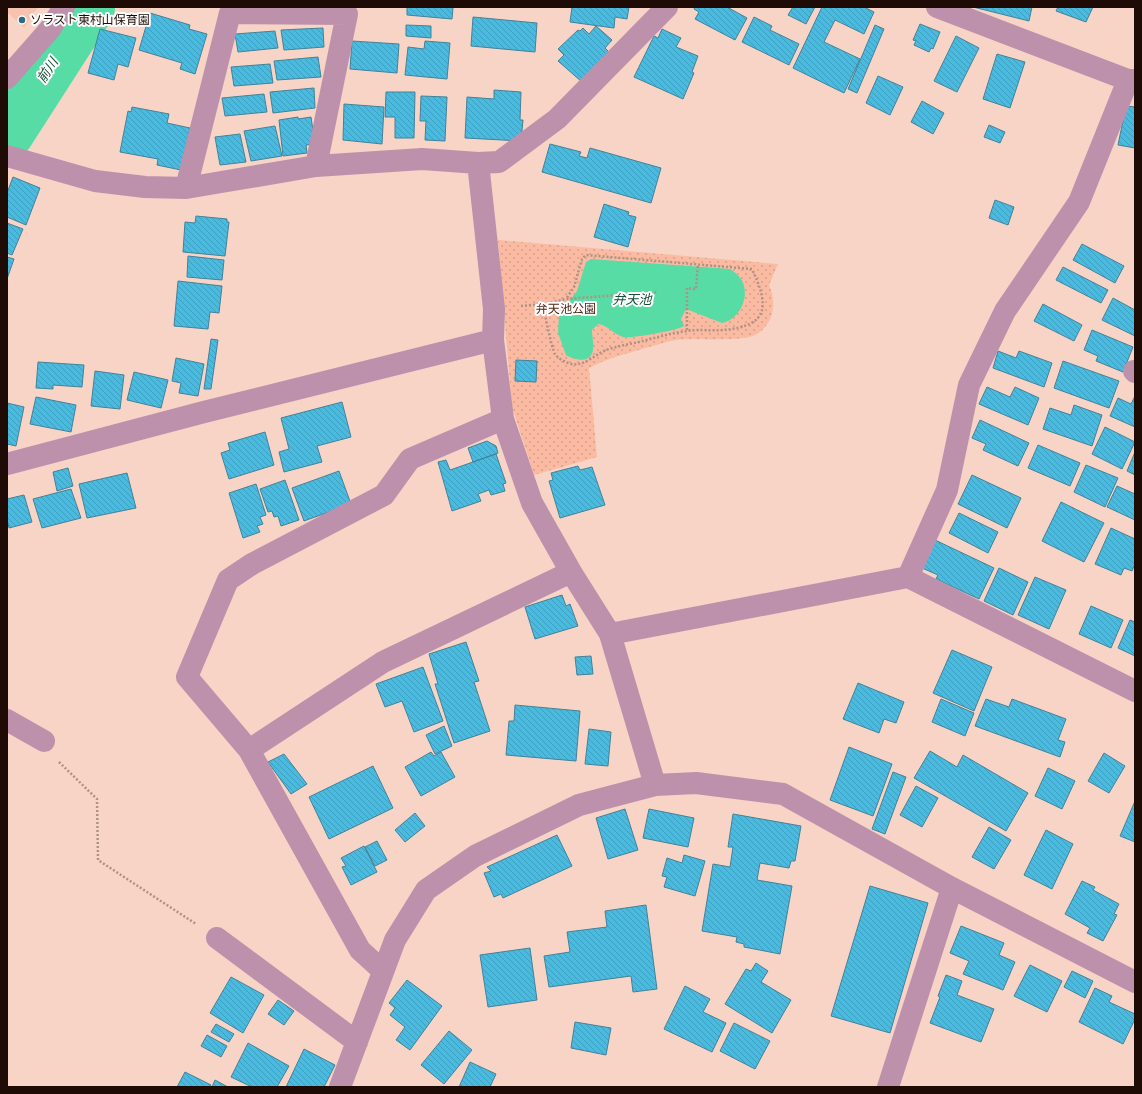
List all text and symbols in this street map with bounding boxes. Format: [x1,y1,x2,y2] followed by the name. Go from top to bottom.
[30,13,150,28] place label: ソラスト東村山保育園
[17,15,27,25] marker: ソラスト東村山保育園
[34,54,63,86] water label: 前川
[612,292,653,308] water label: 弁天池
[536,302,596,317] park label: 弁天池公園

